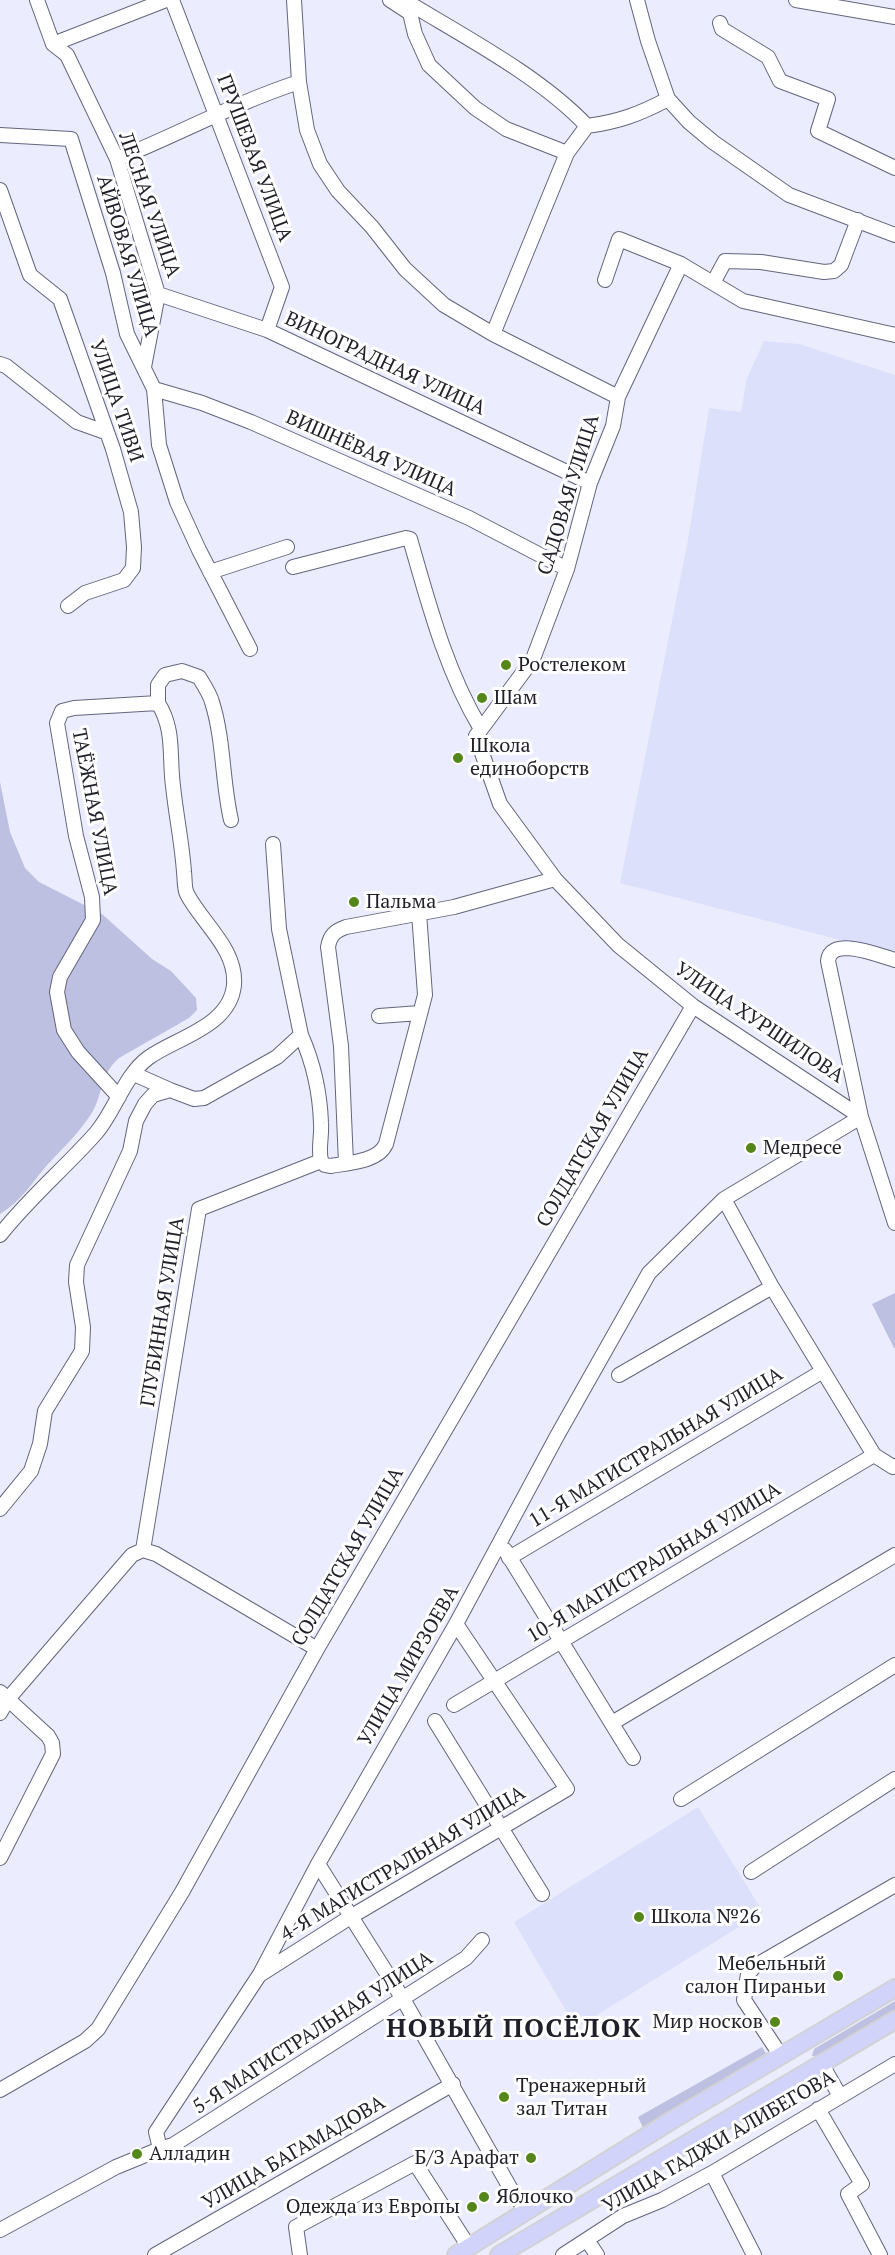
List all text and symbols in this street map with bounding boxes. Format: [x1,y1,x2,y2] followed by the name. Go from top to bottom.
[211,71,297,245] street label: ГРУШЕВАЯ УЛИЦА
[113,129,185,281] street label: ЛЕСНАЯ УЛИЦА
[91,172,163,340] street label: АЙВОВАЯ УЛИЦА
[281,307,489,421] street label: ВИНОГРАДНАЯ УЛИЦА
[84,337,148,465] street label: УЛИЦА ТИВИ
[282,406,460,502] street label: ВИШНЁВАЯ УЛИЦА
[533,412,605,578] street label: САДОВАЯ УЛИЦА
[518,653,626,677] place label: Ростелеком
[499,658,513,672] marker: Ростелеком
[494,686,537,710] place label: Шам
[475,691,489,705] marker: Шам
[66,727,122,897] street label: ТАЁЖНАЯ УЛИЦА
[470,734,589,781] place label: Школа единоборств
[451,751,465,765] marker: Школа единоборств
[366,890,436,914] place label: Пальма
[347,895,361,909] marker: Пальма
[670,957,848,1089] street label: УЛИЦА ХУРШИЛОВА
[532,1044,654,1232] street label: СОЛДАТСКАЯ УЛИЦА
[763,1136,842,1160] place label: Медресе
[744,1141,758,1155] marker: Медресе
[136,1216,190,1408] street label: ГЛУБИННАЯ УЛИЦА
[525,1363,787,1533] street label: 11-Я МАГИСТРАЛЬНАЯ УЛИЦА
[287,1463,409,1651] street label: СОЛДАТСКАЯ УЛИЦА
[523,1478,785,1648] street label: 10-Я МАГИСТРАЛЬНАЯ УЛИЦА
[353,1582,465,1750] street label: УЛИЦА МИРЗОЕВА
[276,1781,530,1947] street label: 4-Я МАГИСТРАЛЬНАЯ УЛИЦА
[651,1905,760,1929] place label: Школа №26
[632,1910,646,1924] marker: Школа №26
[189,1946,437,2120] street label: 5-Я МАГИСТРАЛЬНАЯ УЛИЦА
[685,1952,826,1999] place label: Мебельный салон Пираньи
[831,1969,845,1983] marker: Мебельный салон Пираньи
[652,2010,763,2034] place label: Мир носков
[386,2014,642,2046] district label: НОВЫЙ ПОСЁЛОК
[768,2015,782,2029] marker: Мир носков
[599,2066,839,2218] street label: УЛИЦА ГАДЖИ АЛИБЕГОВА
[516,2074,646,2121] place label: Тренажерный зал Титан
[497,2090,511,2104] marker: Тренажерный зал Титан
[198,2091,390,2215] street label: УЛИЦА БАГАМАДОВА
[149,2142,230,2166] place label: Алладин
[415,2146,519,2170] place label: Б/З Арафат
[130,2147,144,2161] marker: Алладин
[524,2151,538,2165] marker: Б/З Арафат
[496,2185,573,2209] place label: Яблочко
[477,2190,491,2204] marker: Яблочко
[286,2195,460,2219] place label: Одежда из Европы
[465,2200,479,2214] marker: Одежда из Европы

